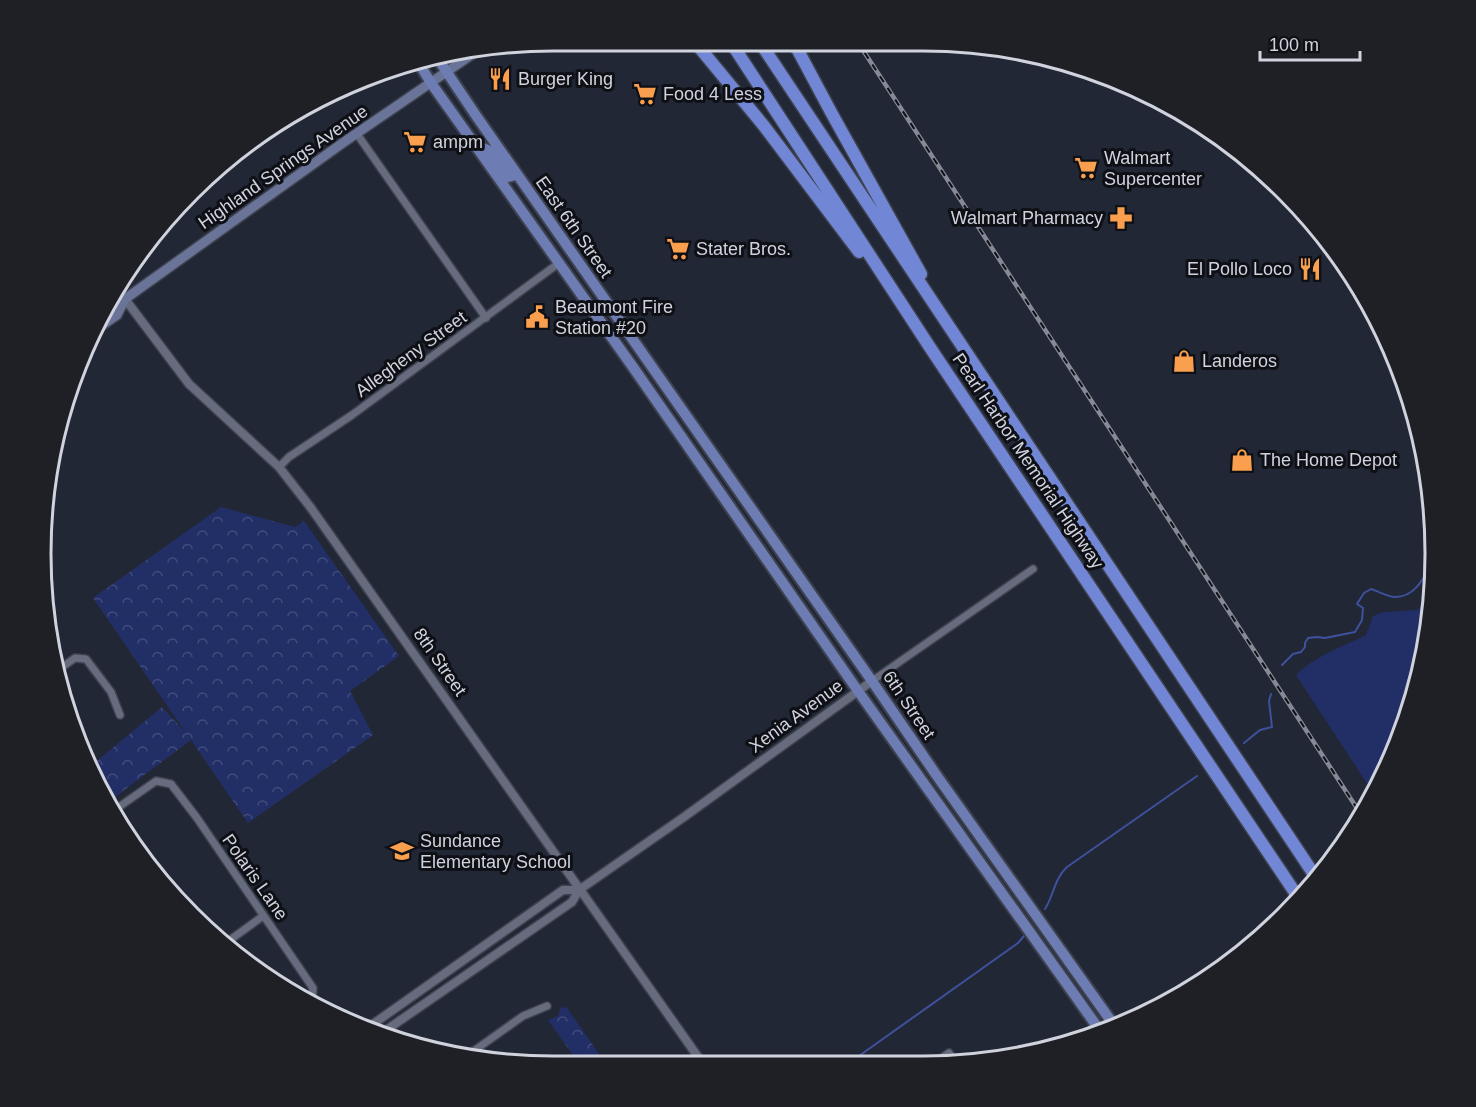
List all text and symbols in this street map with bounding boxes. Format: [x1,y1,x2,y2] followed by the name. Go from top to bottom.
[1260,24,1360,62] scale bar
[1269,35,1319,55] text: 100 m
[487,66,513,92] restaurant icon: Burger King
[518,69,613,89] place label: Burger King
[632,81,658,107] supermarket icon: Food 4 Less
[663,84,762,104] place label: Food 4 Less
[195,101,371,233] street label: Highland Springs Avenue
[402,129,428,155] supermarket icon: ampm
[433,132,483,152] place label: ampm
[1104,148,1202,189] place label: Walmart Supercenter
[1073,155,1099,181] supermarket icon: Walmart Supercenter
[532,172,616,282] street label: East 6th Street
[1108,205,1134,231] pharmacy icon: Walmart Pharmacy
[951,208,1103,228] place label: Walmart Pharmacy
[665,236,691,262] supermarket icon: Stater Bros.
[696,239,791,259] place label: Stater Bros.
[1297,256,1323,282] restaurant icon: El Pollo Loco
[1187,259,1292,279] place label: El Pollo Loco
[555,297,673,338] place label: Beaumont Fire Station #20
[524,304,550,330] public building icon: Beaumont Fire Station #20
[352,307,470,401] street label: Allegheny Street
[1171,348,1197,374] shop icon: Landeros
[948,350,1108,572] street label: Pearl Harbor Memorial Highway
[1202,351,1277,371] place label: Landeros
[1229,447,1255,473] shop icon: The Home Depot
[1260,450,1397,470] place label: The Home Depot
[409,624,471,700] street label: 8th Street
[879,667,939,743] street label: 6th Street
[745,675,847,757] street label: Xenia Avenue
[218,830,292,924] street label: Polaris Lane
[420,831,571,872] place label: Sundance Elementary School
[389,838,415,864] school or university icon: Sundance Elementary School

